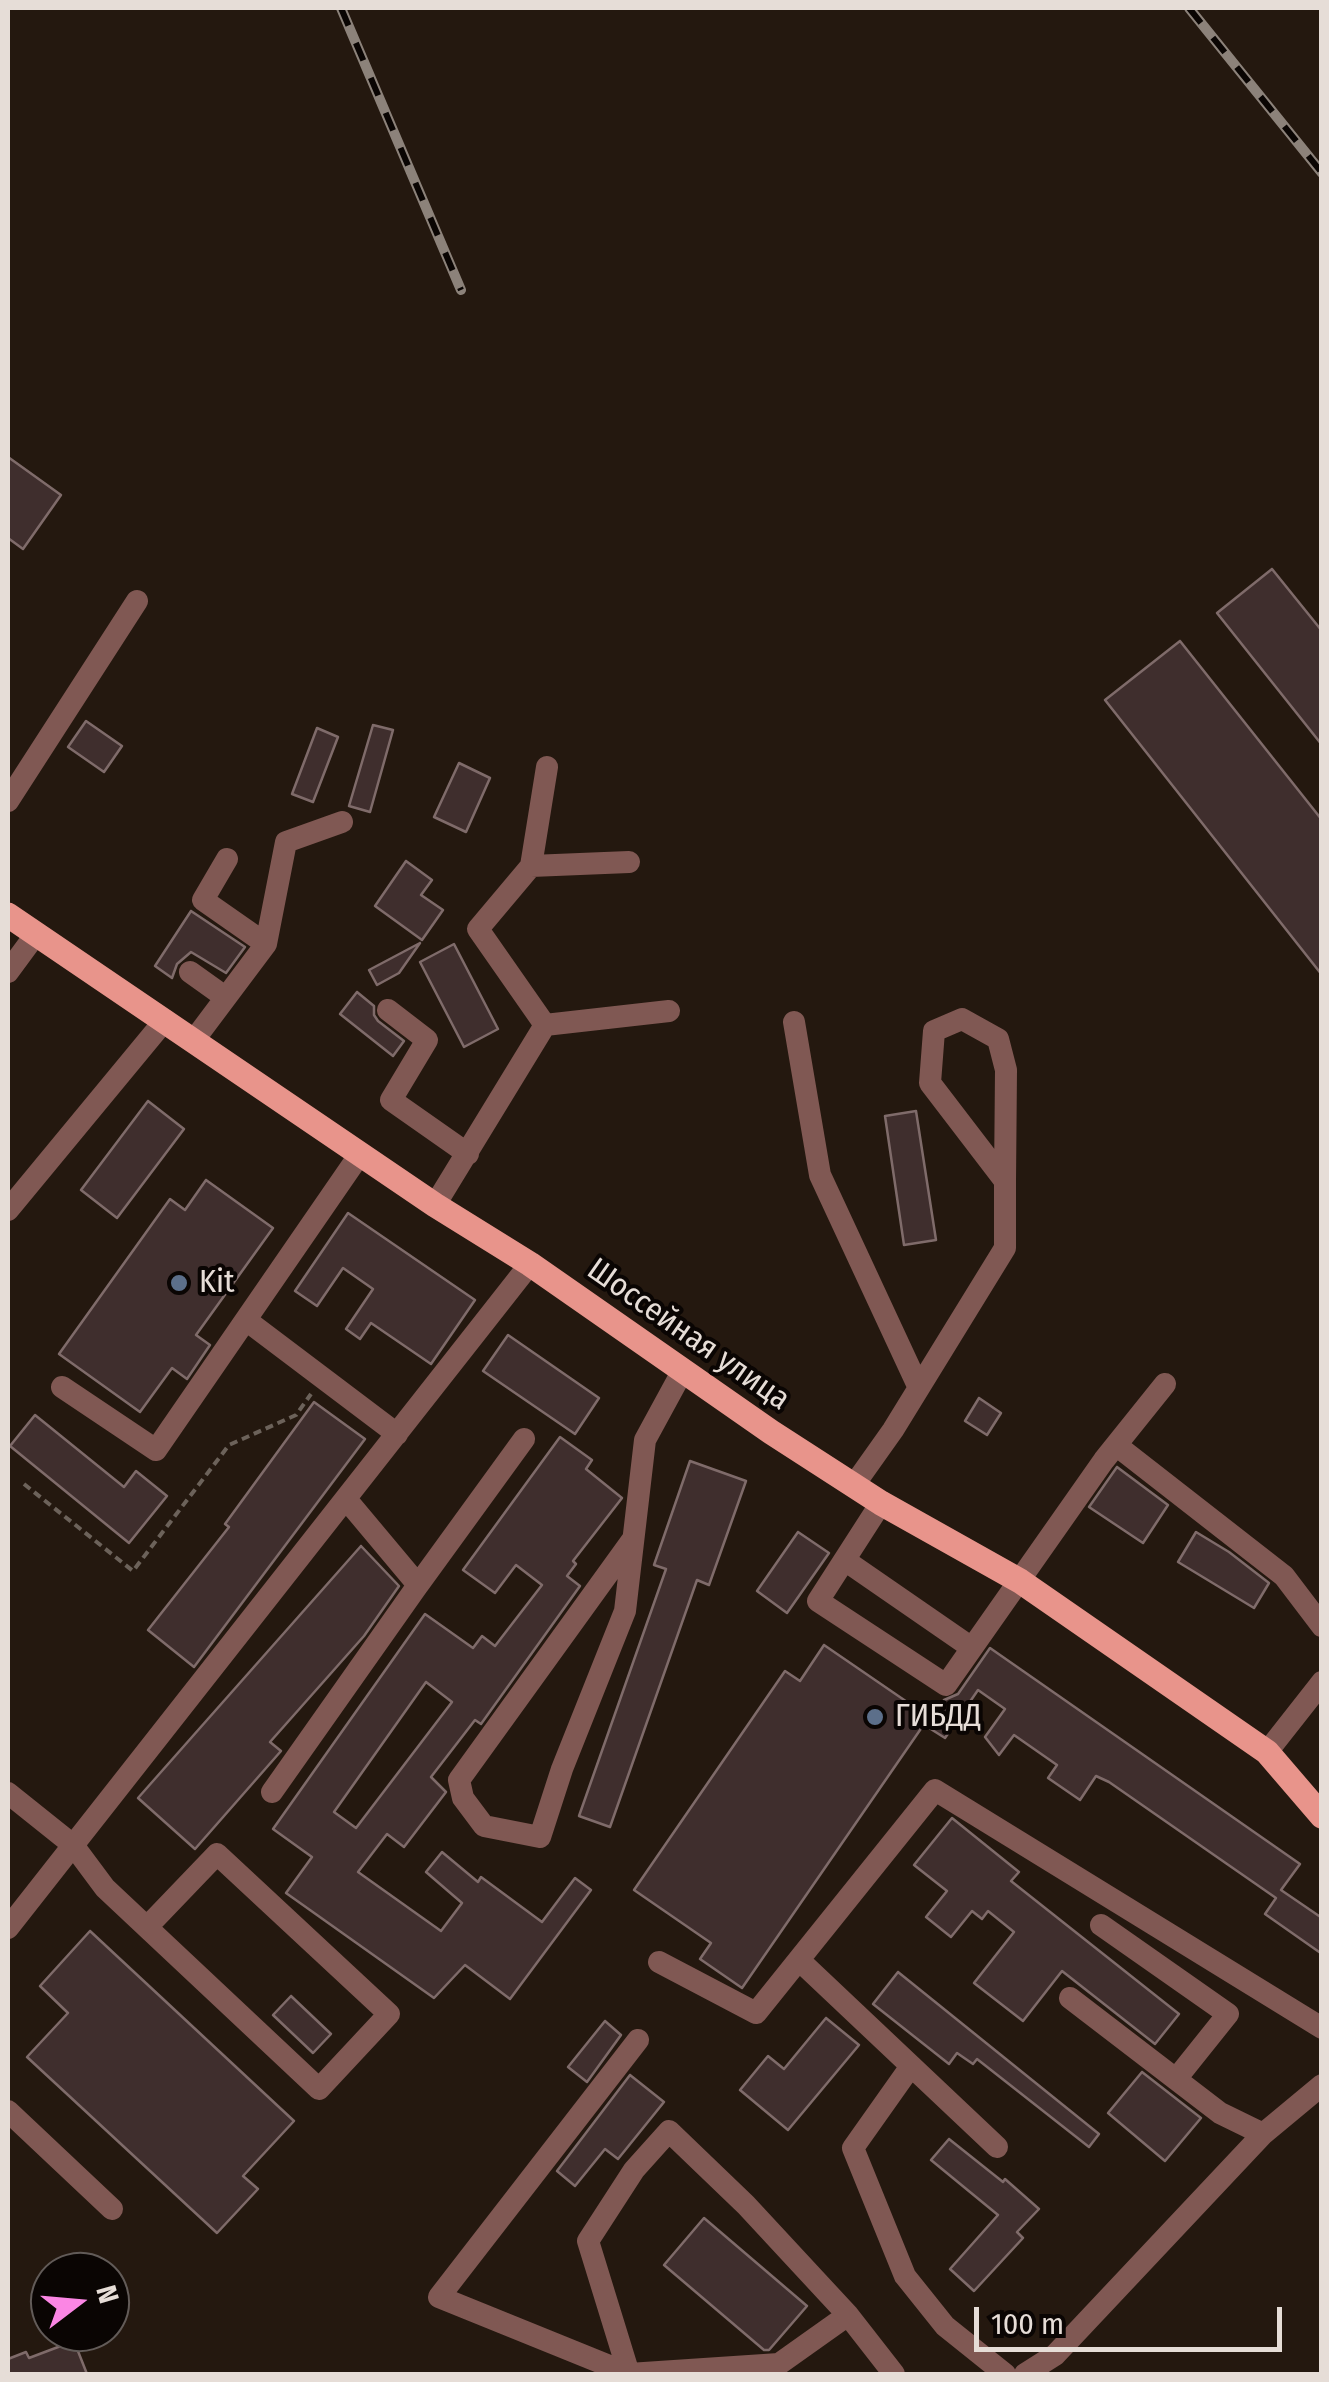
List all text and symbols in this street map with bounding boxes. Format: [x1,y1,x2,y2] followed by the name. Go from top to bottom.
[579,1251,797,1419] street label: Шоссейная улица
[199,1264,234,1302] place label: Kit
[168,1272,190,1294] marker: Kit
[895,1698,982,1736] place label: ГИБДД
[864,1706,886,1728] marker: ГИБДД
[30,2252,130,2352] north arrow
[89,2282,126,2307] text: N
[979,2287,1286,2349] scale bar
[991,2306,1064,2342] text: 100 m

